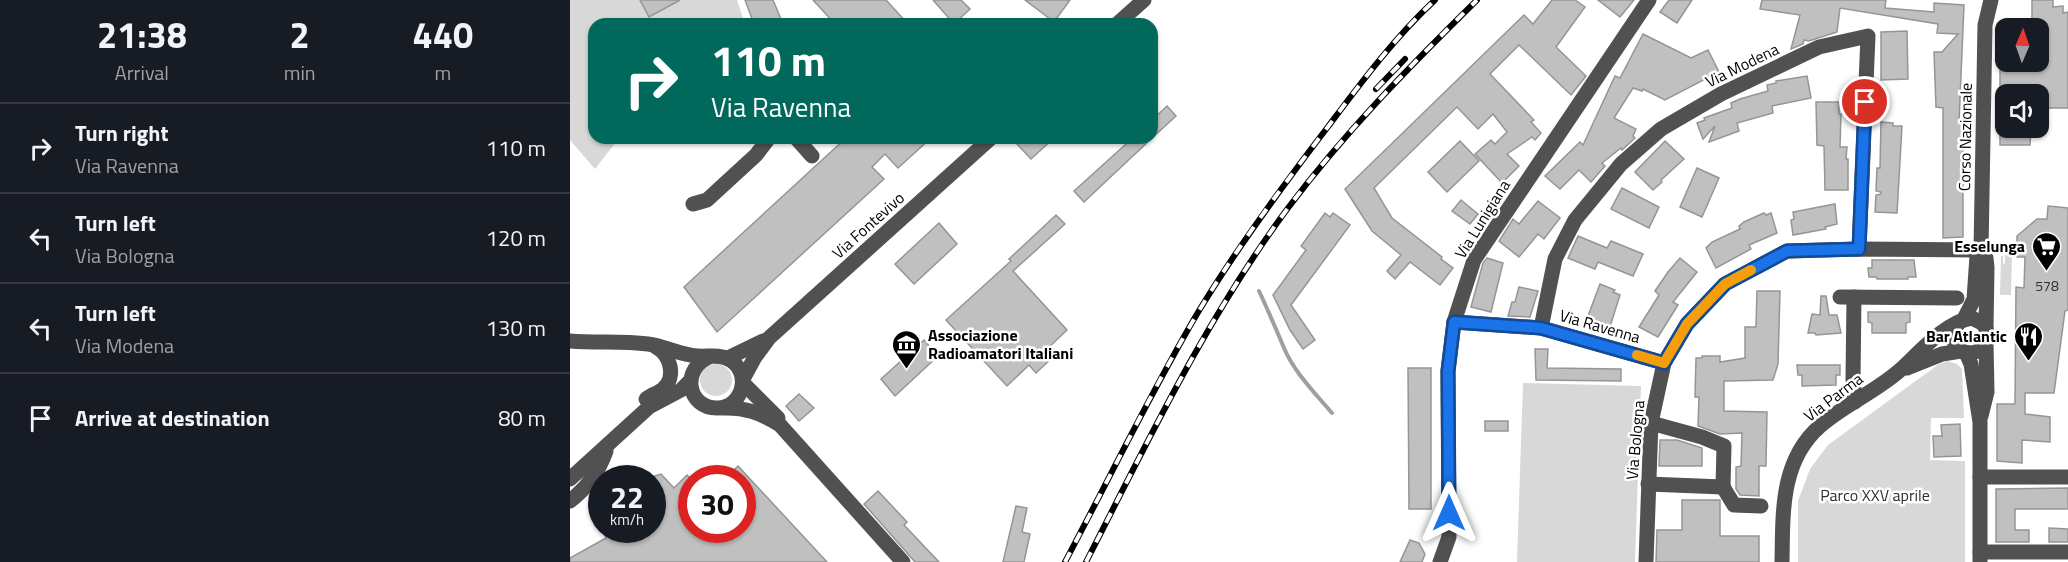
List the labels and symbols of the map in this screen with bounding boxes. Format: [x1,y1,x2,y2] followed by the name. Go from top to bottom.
[1995,18,2049,72] north arrow
[1701,37,1783,93] street label: Via Modena
[1839,76,1890,127] pin
[1952,83,1978,191] street label: Corso Nazionale
[1448,175,1516,263] street label: Via Lunigiana
[826,186,910,264] street label: Via Fontevivo
[2030,230,2062,272] supermarket icon: Esselunga
[1954,234,2025,258] place label: Esselunga
[2035,275,2059,296] house number: 578
[1557,303,1643,349] street label: Via Ravenna
[2012,320,2044,362] restaurant icon: Bar Atlantic
[928,323,1073,365] place label: Associazione Radioamatori Italiani
[1926,324,2007,348] place label: Bar Atlantic
[891,328,923,370] museum icon: Associazione Radioamatori Italiani
[1798,367,1868,427] street label: Via Parma
[1620,399,1650,481] street label: Via Bologna
[678,465,756,543] speed limit sign: 30
[1417,481,1481,545] position arrow
[1820,483,1930,507] park label: Parco XXV aprile

